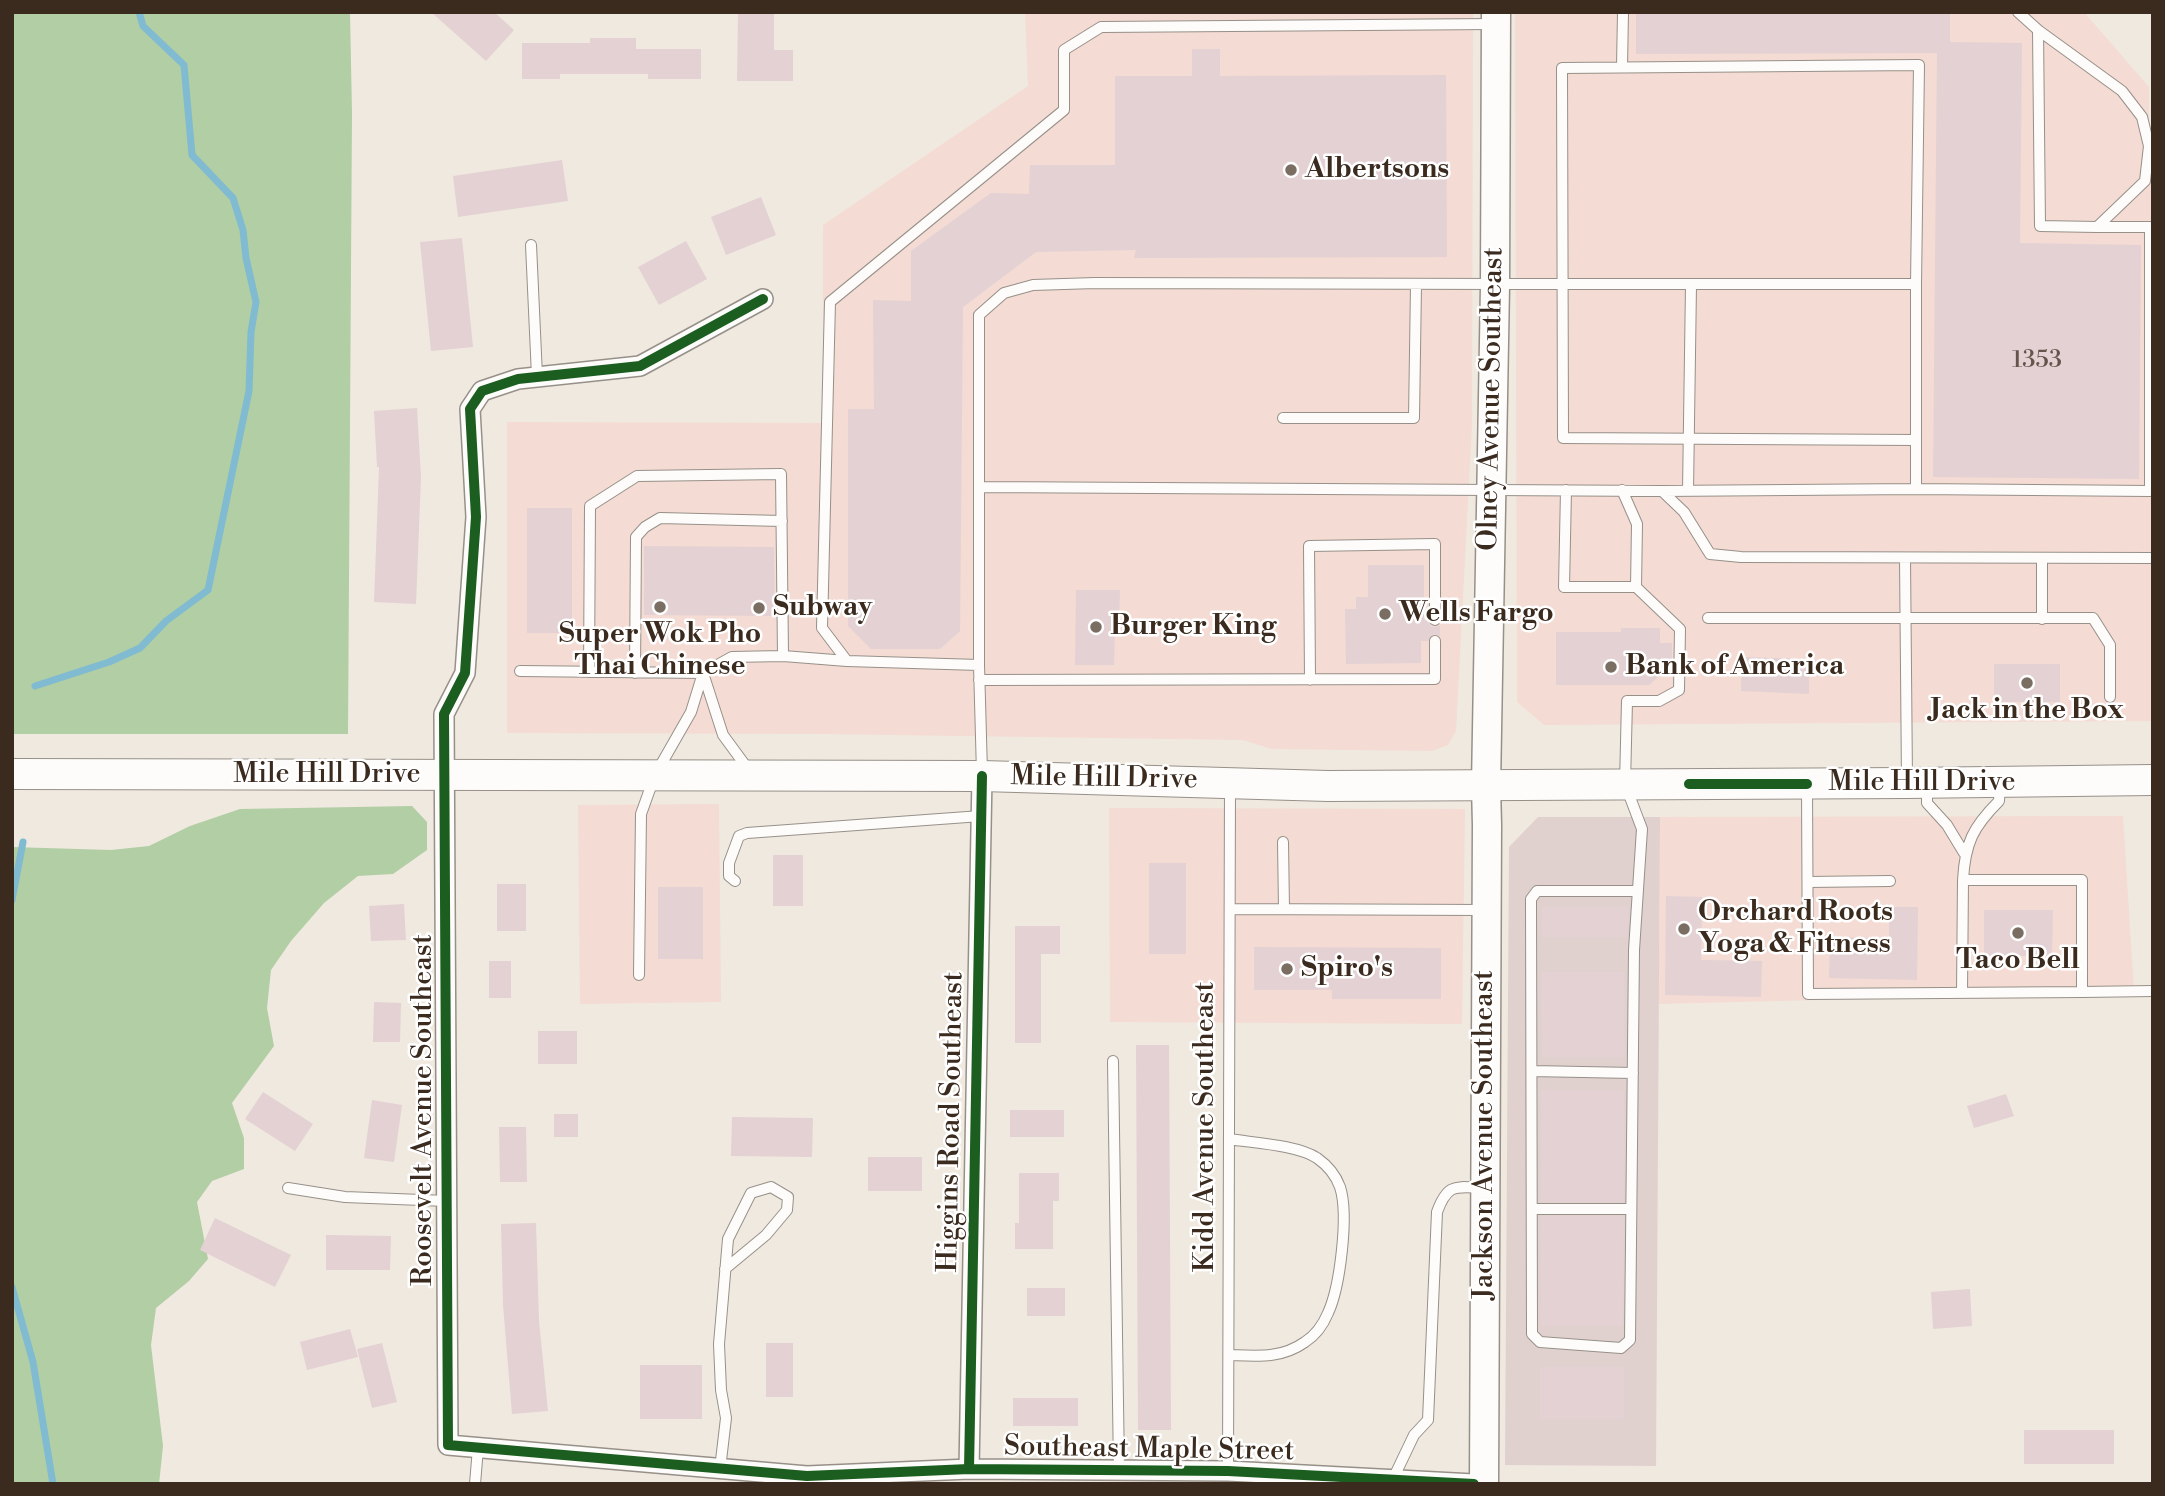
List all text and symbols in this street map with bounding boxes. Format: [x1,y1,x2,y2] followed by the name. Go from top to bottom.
[1305,153,1449,187] place label: Albertsons
[1283,162,1299,178] marker: Albertsons
[1473,247,1511,551] street label: Olney Avenue Southeast
[2012,347,2062,375] house number: 1353
[773,591,872,625] place label: Subway
[1399,597,1554,631] place label: Wells Fargo
[652,599,668,615] marker: Super Wok Pho Thai Chinese
[751,600,767,616] marker: Subway
[1377,606,1393,622] marker: Wells Fargo
[1110,610,1276,644] place label: Burger King
[559,618,761,684] place label: Super Wok Pho Thai Chinese
[1088,619,1104,635] marker: Burger King
[1625,650,1844,684] place label: Bank of America
[1603,659,1619,675] marker: Bank of America
[2019,675,2035,691] marker: Jack in the Box
[1930,694,2124,728] place label: Jack in the Box
[233,758,421,792] street label: Mile Hill Drive
[1010,761,1198,797] street label: Mile Hill Drive
[1828,766,2016,800] street label: Mile Hill Drive
[1698,896,1893,962] place label: Orchard Roots Yoga & Fitness
[1676,921,1692,937] marker: Orchard Roots Yoga & Fitness
[2010,925,2026,941] marker: Taco Bell
[407,934,441,1286] street label: Roosevelt Avenue Southeast
[1956,944,2080,978] place label: Taco Bell
[1301,952,1393,986] place label: Spiro's
[1279,961,1295,977] marker: Spiro's
[1468,970,1502,1300] street label: Jackson Avenue Southeast
[933,971,971,1273] street label: Higgins Road Southeast
[1189,982,1223,1272] street label: Kidd Avenue Southeast
[1003,1431,1295,1469] street label: Southeast Maple Street

